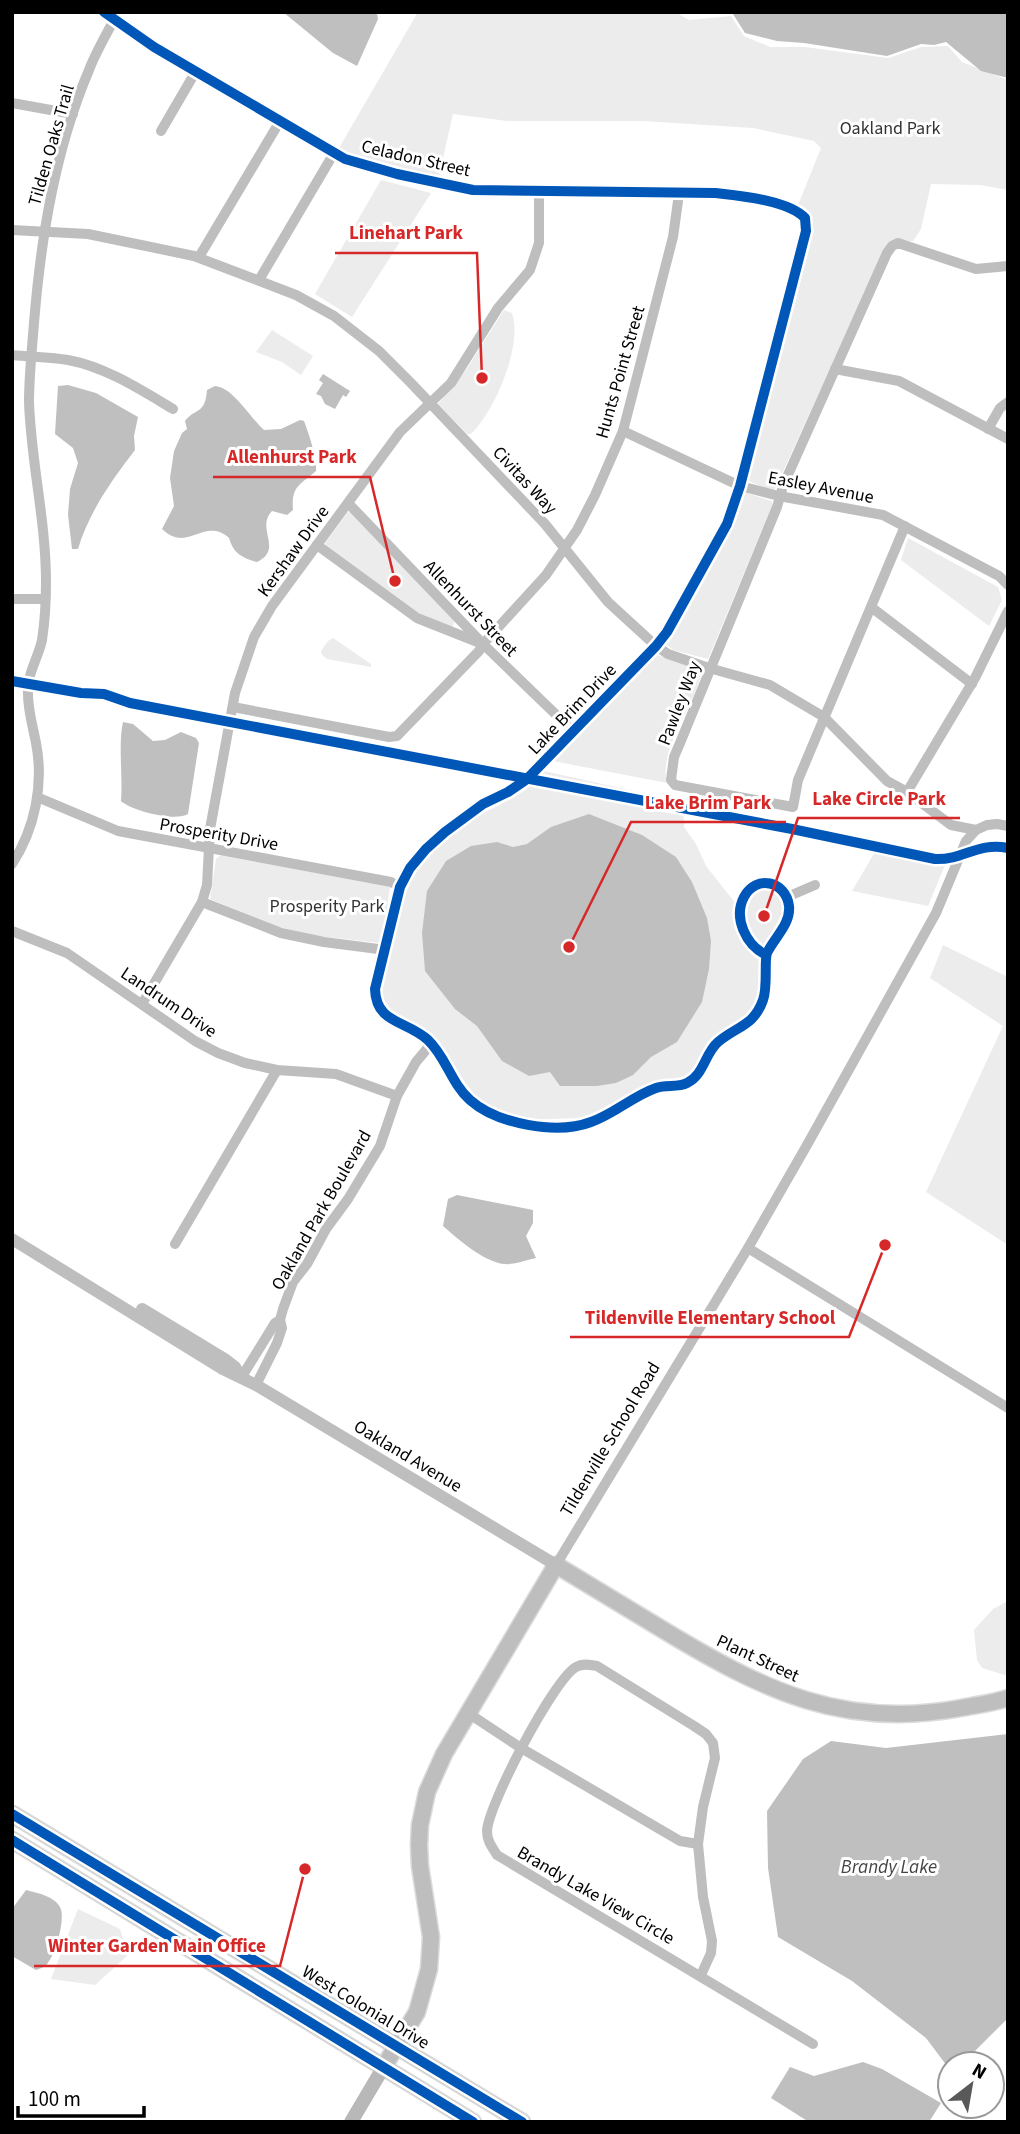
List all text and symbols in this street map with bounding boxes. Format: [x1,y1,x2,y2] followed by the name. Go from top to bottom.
[22,82,81,209] street label: Tilden Oaks Trail
[840,116,940,141] park label: Oakland Park
[359,134,473,183] street label: Celadon Street
[335,213,477,253] callout: Linehart Park
[349,220,464,247] text: Linehart Park
[590,303,651,441] street label: Hunts Point Street
[213,437,370,477] callout: Allenhurst Park
[487,441,563,520] street label: Civitas Way
[226,444,357,471] text: Allenhurst Park
[766,465,876,510] street label: Easley Avenue
[252,500,335,602] street label: Kershaw Drive
[418,555,523,662] street label: Allenhurst Street
[652,657,707,749] street label: Pawley Way
[522,658,622,760] street label: Lake Brim Drive
[798,778,960,818] callout: Lake Circle Park
[631,782,786,822] callout: Lake Brim Park
[812,786,946,813] text: Lake Circle Park
[645,790,772,817] text: Lake Brim Park
[158,812,280,857] street label: Prosperity Drive
[270,894,385,919] park label: Prosperity Park
[116,961,222,1044] street label: Landrum Drive
[265,1126,378,1295] street label: Oakland Park Boulevard
[570,1297,849,1337] callout: Tildenville Elementary School
[585,1305,836,1332] text: Tildenville Elementary School
[554,1357,666,1521] street label: Tildenville School Road
[349,1414,467,1499] street label: Oakland Avenue
[712,1628,803,1688] street label: Plant Street
[512,1840,679,1951] street label: Brandy Lake View Circle
[841,1854,937,1881] water label: Brandy Lake
[34,1926,280,1966] callout: Winter Garden Main Office
[48,1933,266,1960] text: Winter Garden Main Office
[297,1959,434,2055] street label: West Colonial Drive
[936,2050,1006,2120] north arrow
[967,2057,991,2087] text: N
[18,2074,144,2118] scale bar
[28,2084,81,2114] text: 100 m

